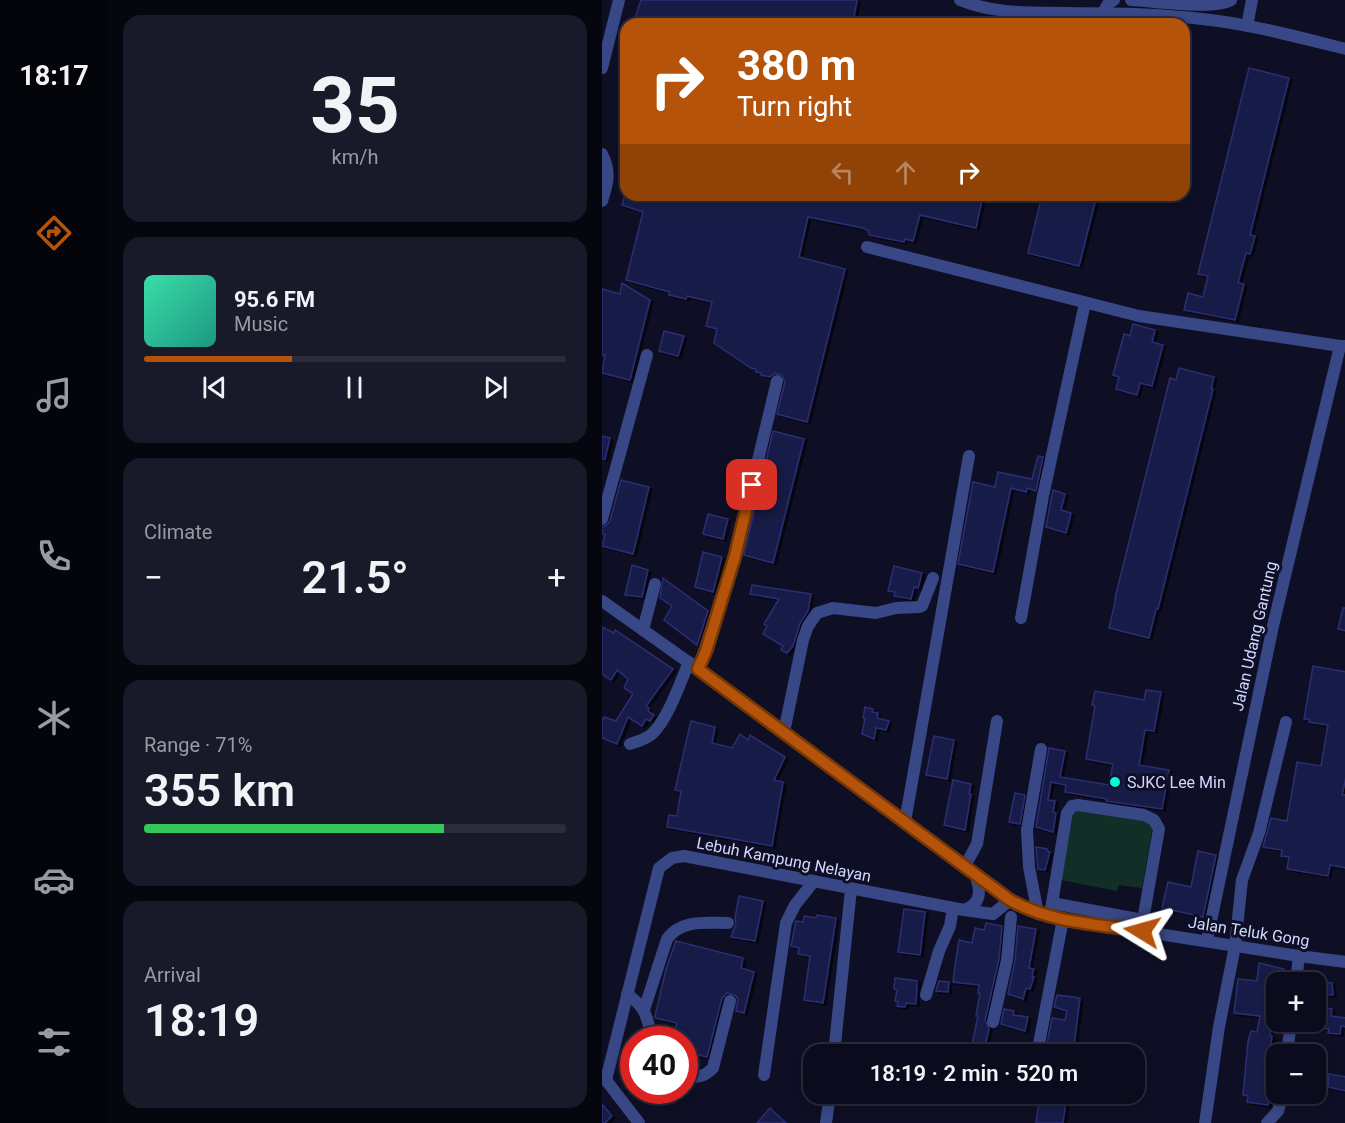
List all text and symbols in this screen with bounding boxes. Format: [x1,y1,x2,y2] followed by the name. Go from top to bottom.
[737,41,856,90] text: 380 m
[638,42,716,120] icon: right
[19,60,89,92] text: 18:17
[310,60,400,151] text: 35
[737,91,852,123] text: Turn right
[332,145,378,169] text: km/h
[826,156,859,189] icon: left
[889,156,922,189] icon: ahead
[952,156,985,189] icon: right
[33,212,75,254] icon: directions
[234,287,315,312] text: 95.6 FM
[234,312,288,336] text: Music
[198,371,231,404] icon: previous
[338,371,371,404] icon: pause
[479,371,512,404] icon: next
[33,374,75,416] icon: music
[726,459,777,510] pin
[735,468,768,501] icon: arrive
[144,520,212,544] text: Climate
[33,535,75,577] icon: phone
[301,551,409,604] text: 21.5°
[144,558,163,597] text: −
[547,558,566,597] text: +
[1228,559,1281,713] street label: Jalan Udang Gantung
[33,697,75,739] icon: climate
[144,733,252,757] text: Range · 71%
[144,764,295,817] text: 355 km
[1127,773,1226,792] place label: SJKC Lee Min
[1108,775,1122,789] marker: SJKC Lee Min
[695,833,873,886] street label: Lebuh Kampung Nelayan
[33,859,75,901] icon: car
[1110,899,1174,963] position arrow
[1187,913,1311,950] street label: Jalan Teluk Gong
[144,963,201,987] text: Arrival
[1266,972,1326,1104] map controls
[1266,972,1326,1032] button: +
[144,994,259,1047] text: 18:19
[33,1021,75,1063] icon: filters
[620,1026,698,1104] speed limit sign: 40
[1266,1044,1326,1104] button: −
[870,1061,1078,1086] text: 18:19 · 2 min · 520 m

